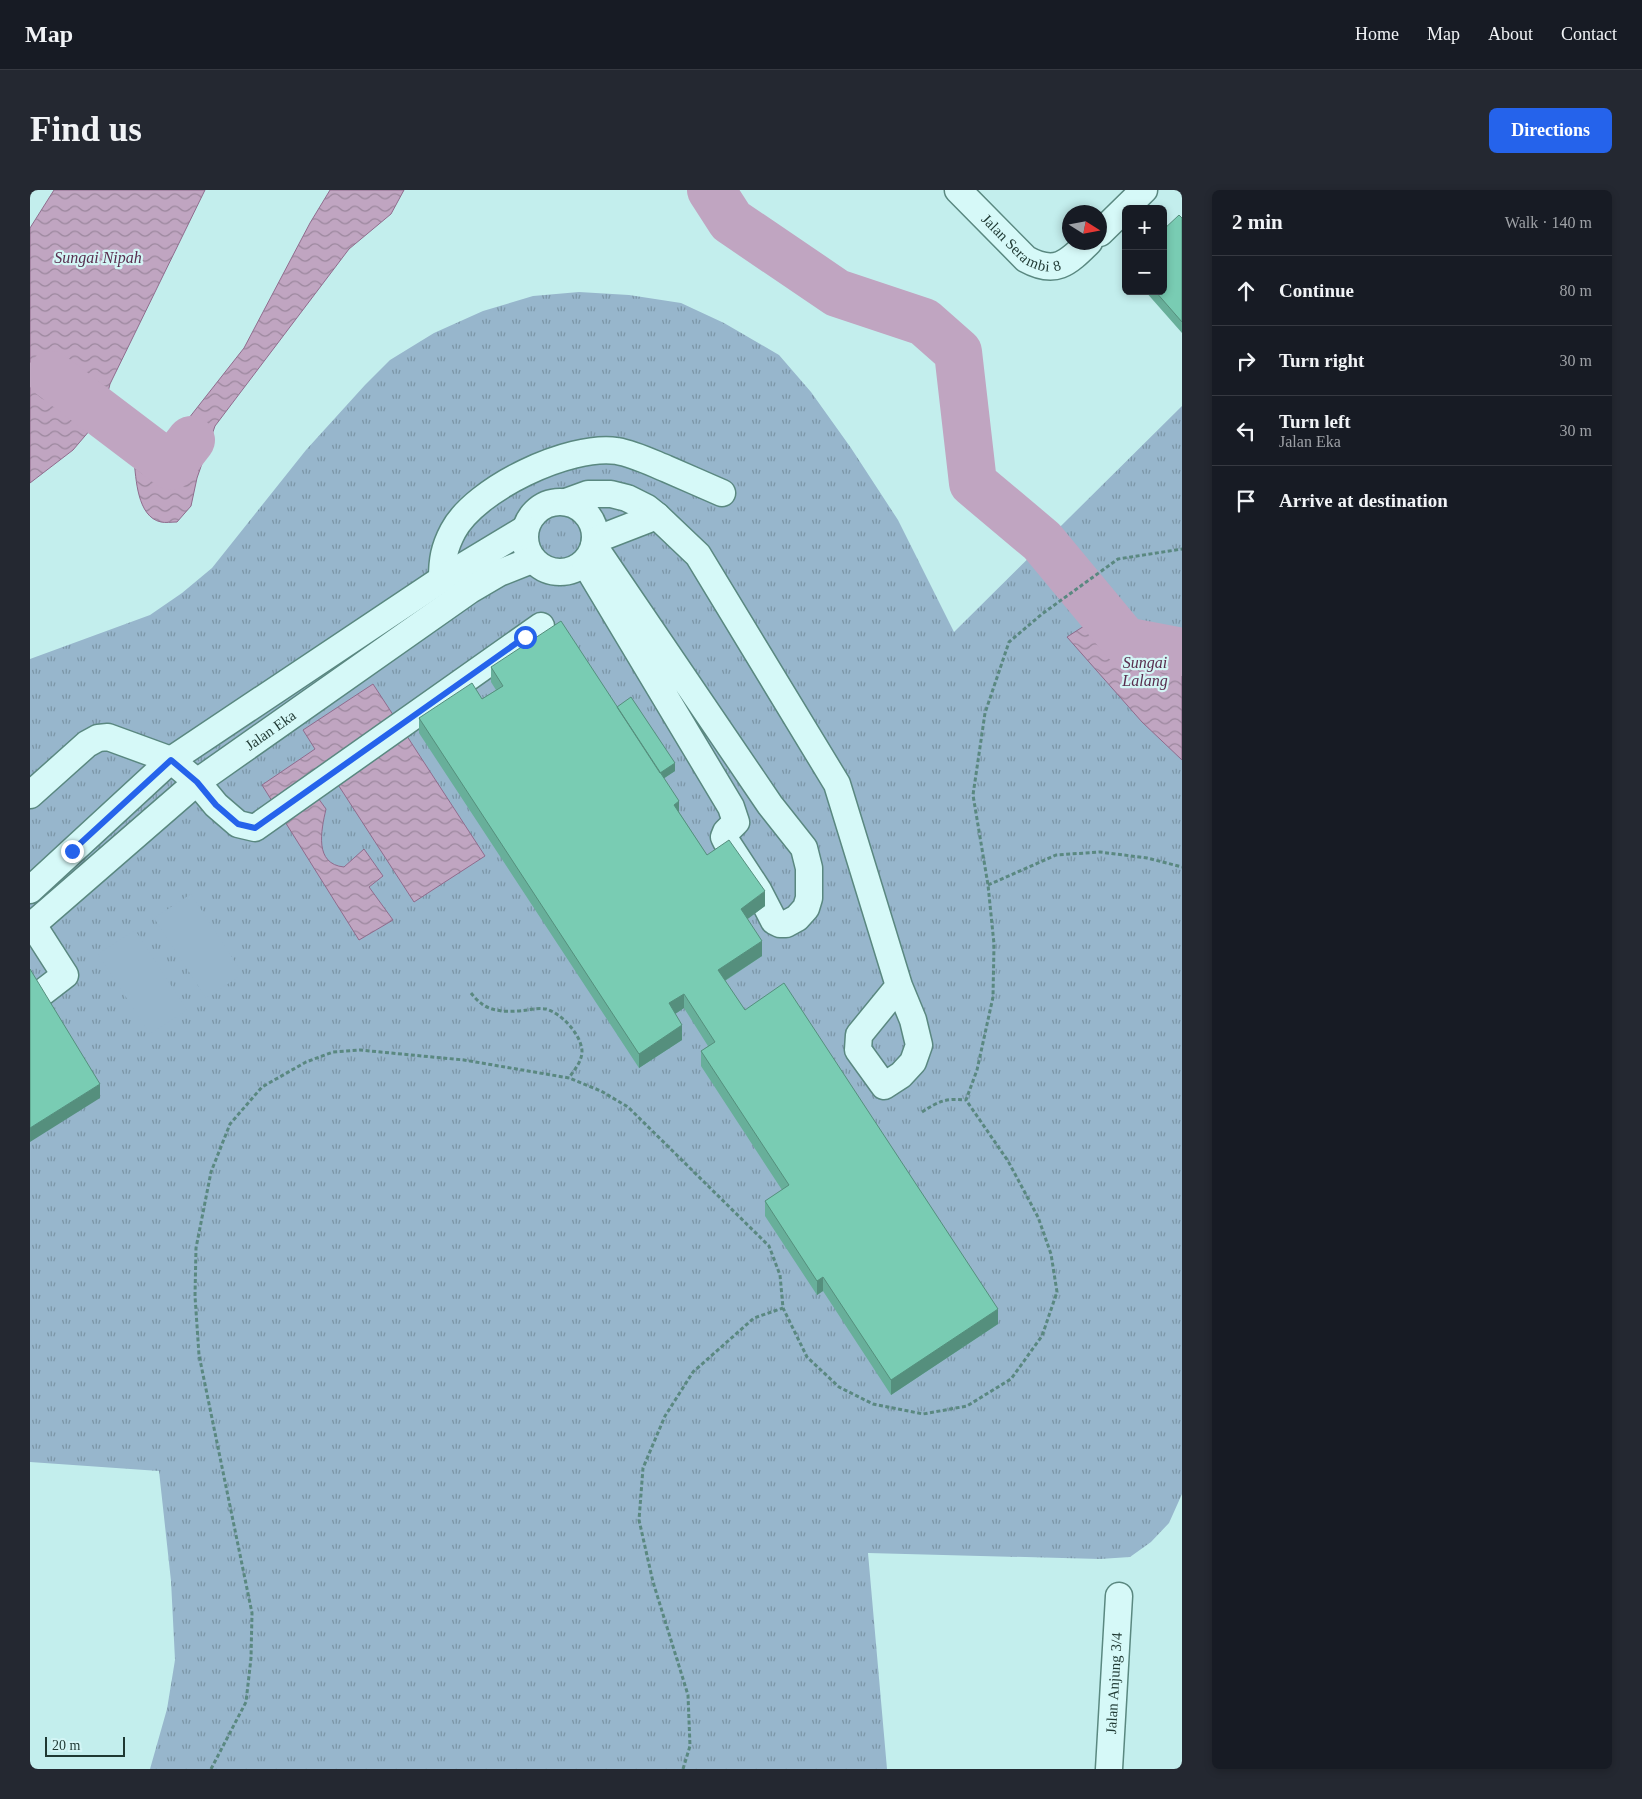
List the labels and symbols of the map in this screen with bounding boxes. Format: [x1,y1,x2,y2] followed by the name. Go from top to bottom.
[1062,205,1107,250] north arrow
[978,211,1062,275] street label: Jalan Serambi 8
[54,249,142,267] water label: Sungai Nipah
[514,626,537,649] route start
[1121,654,1168,690] water label: Sungai Lalang
[242,707,299,754] street label: Jalan Eka
[61,840,84,863] route end
[1103,1631,1125,1734] street label: Jalan Anjung 3/4
[45,1734,125,1757] scale bar

